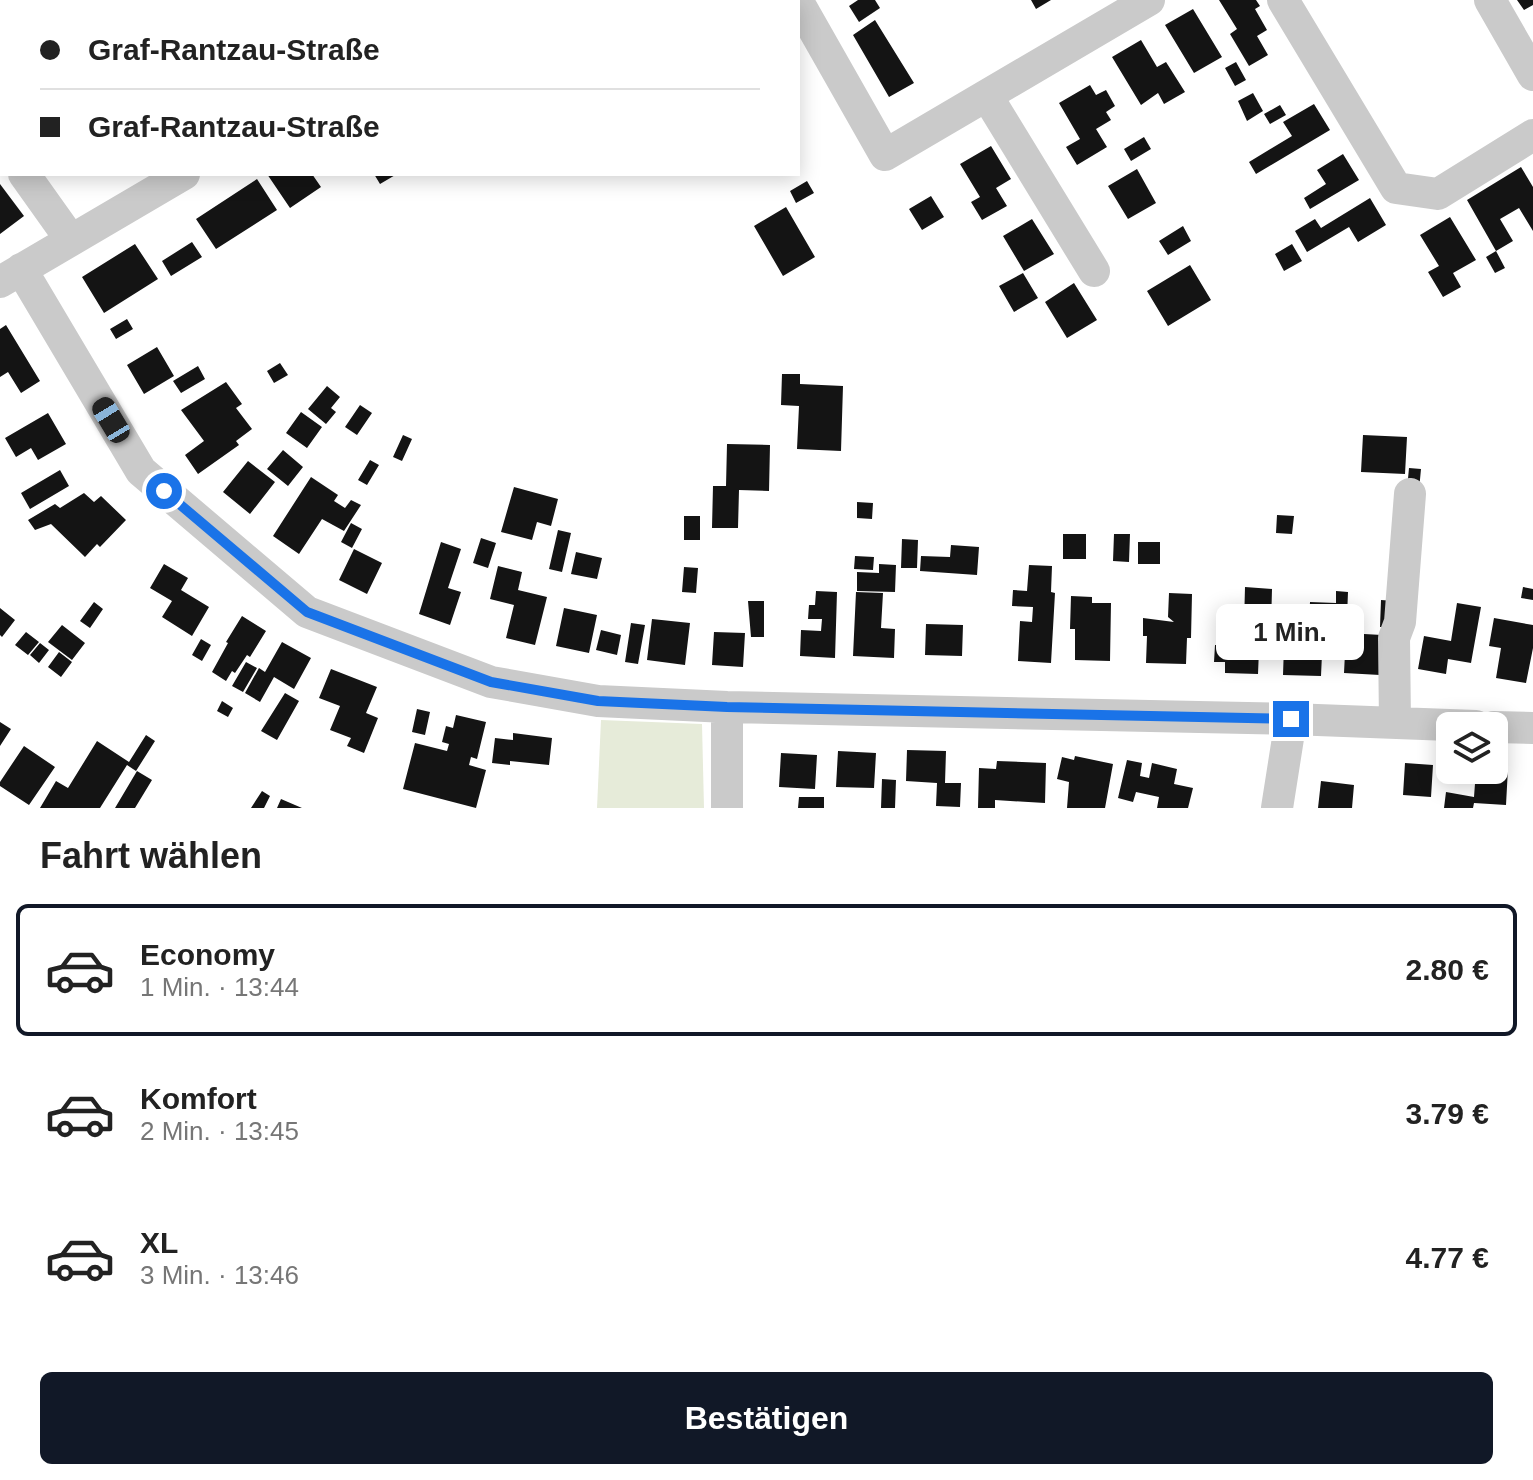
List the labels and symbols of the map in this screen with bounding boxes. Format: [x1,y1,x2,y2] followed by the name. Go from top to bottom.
[88,393,134,447] car
[146,473,182,509] route start
[1217,603,1365,659] callout: 1 Min.
[1273,701,1309,737] route end

